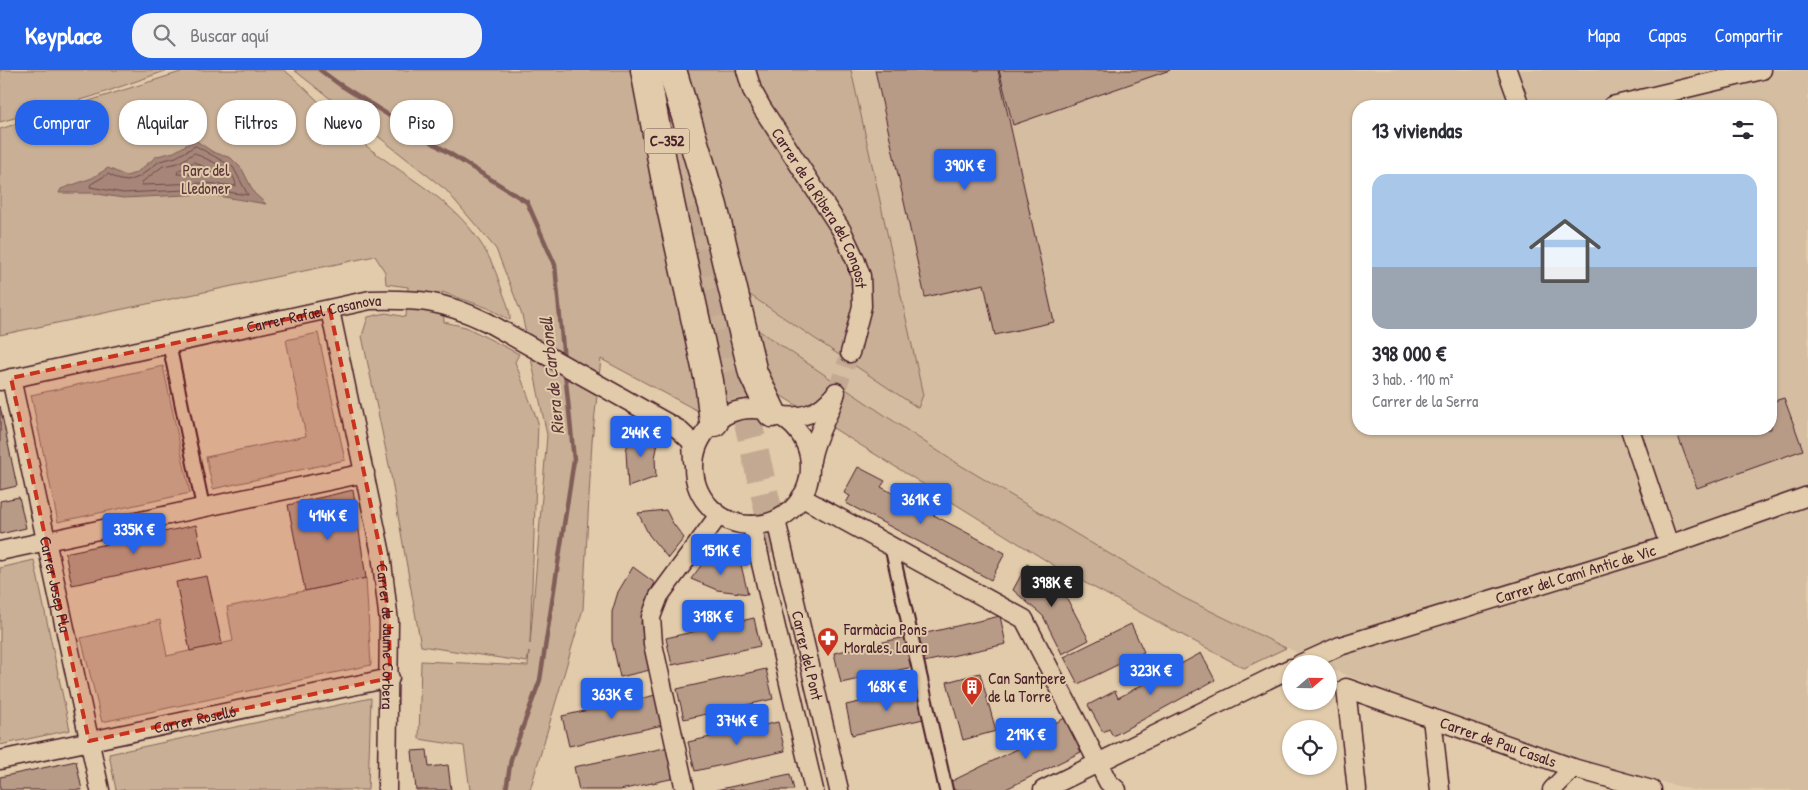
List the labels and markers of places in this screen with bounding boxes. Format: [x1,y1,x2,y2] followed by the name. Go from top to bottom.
[924,148,1006,191] pin: 390K €
[600,416,682,458] pin: 244K €
[880,482,962,525] pin: 361K €
[287,498,369,541] pin: 414K €
[93,512,175,555] pin: 335K €
[680,534,762,576] pin: 151K €
[1011,566,1093,608] pin: 398K €
[672,600,754,642] pin: 318K €
[843,618,927,658] place label: Farmàcia Pons Morales, Laura
[816,626,840,657] pharmacy icon: Farmàcia Pons Morales, Laura
[1110,654,1192,696] pin: 323K €
[988,667,1067,707] place label: Can Santpere de la Torre
[846,670,928,712] pin: 168K €
[960,675,984,706] building icon: Can Santpere de la Torre
[571,678,653,720] pin: 363K €
[696,704,778,746] pin: 374K €
[985,718,1067,760] pin: 219K €

